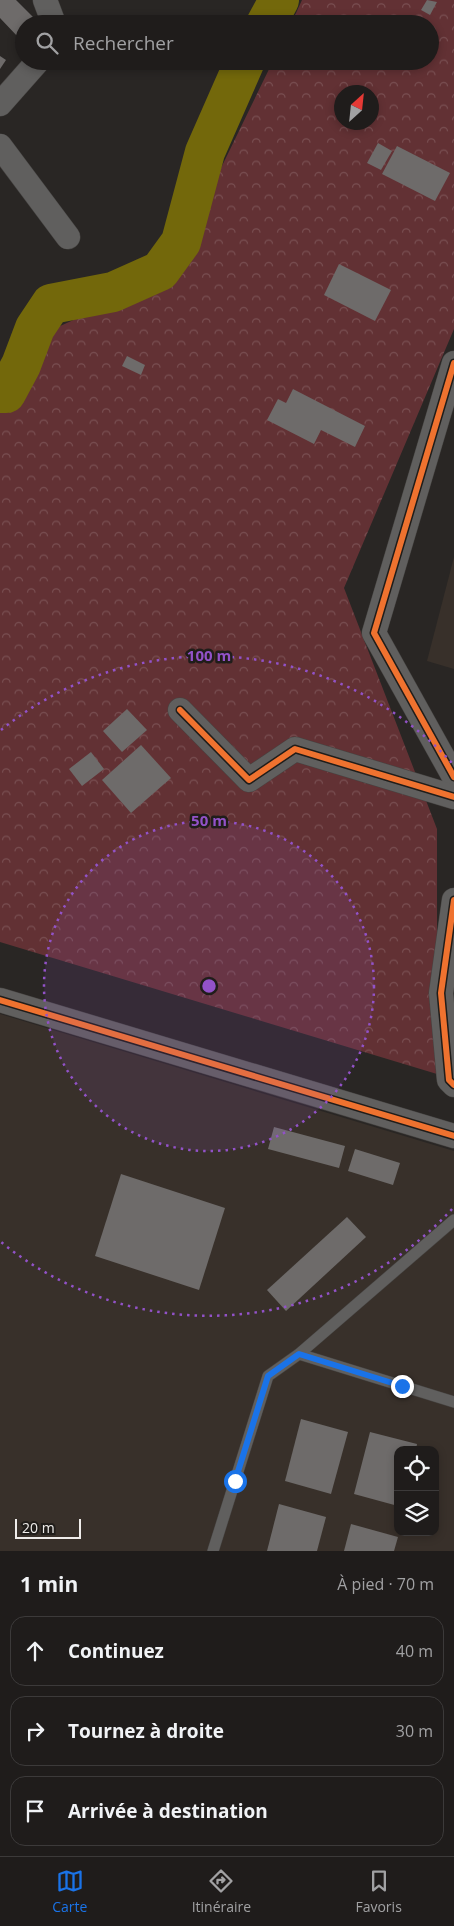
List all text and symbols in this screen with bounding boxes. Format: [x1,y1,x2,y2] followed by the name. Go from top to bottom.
[15,15,439,70] search box
[33,29,61,57] icon: search
[73,30,174,56] text: Rechercher
[334,85,379,130] north arrow
[187,645,231,665] text: 100 m
[191,810,227,830] text: 50 m
[200,977,218,995] centre of rings
[391,1375,414,1398] route end
[394,1446,439,1536] map controls
[394,1446,439,1491] button: locate
[224,1470,247,1493] route start
[394,1491,439,1536] button: layers
[15,1516,81,1539] scale bar
[22,1518,55,1537] text: 20 m
[20,1570,78,1598] text: 1 min
[337,1573,434,1595] text: À pied · 70 m
[21,1637,49,1665] icon: ahead
[68,1638,164,1664] text: Continuez
[396,1640,433,1662] text: 40 m
[21,1717,49,1745] icon: right
[68,1718,224,1744] text: Tournez à droite
[396,1720,433,1742] text: 30 m
[21,1797,49,1825] icon: arrive
[68,1798,268,1824] text: Arrivée à destination
[52,1867,87,1916] tab: Carte
[192,1867,251,1916] tab: Itinéraire
[355,1867,402,1916] tab: Favoris

